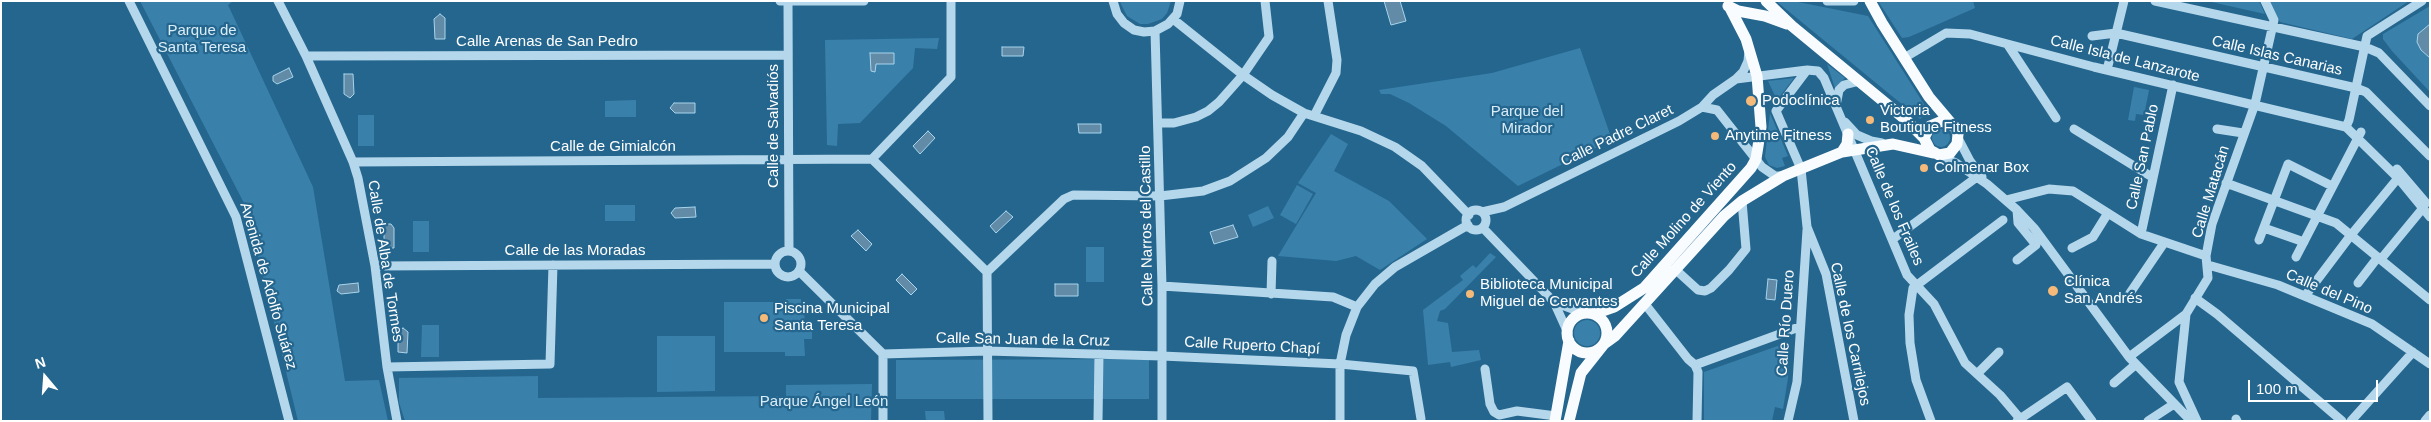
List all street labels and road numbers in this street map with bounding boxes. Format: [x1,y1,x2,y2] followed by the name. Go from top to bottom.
[2048,32,2202,86] street label: Calle Isla de Lanzarote
[2210,32,2344,80] street label: Calle Islas Canarias
[456,33,638,51] street label: Calle Arenas de San Pedro
[765,64,783,188] street label: Calle de Salvadiós
[1558,101,1676,171] street label: Calle Padre Claret
[2123,103,2163,211] street label: Calle San Pablo
[550,138,676,156] street label: Calle de Gimialcón
[1861,144,1927,268] street label: Calle de los Frailes
[2188,144,2234,240] street label: Calle Matacán
[1137,145,1157,307] street label: Calle Narros del Castillo
[1627,158,1741,282] street label: Calle Molino de Viento
[363,179,407,343] street label: Calle de Alba de Tormes
[235,200,301,372] street label: Avenida de Adolfo Suárez
[505,242,645,260] street label: Calle de las Moradas
[1826,261,1874,407] street label: Calle de los Carrilejos
[2283,266,2375,318] street label: Calle del Pino
[1773,269,1799,377] street label: Calle Río Duero
[936,329,1110,351] street label: Calle San Juan de la Cruz
[1184,333,1320,359] street label: Calle Ruperto Chapí

